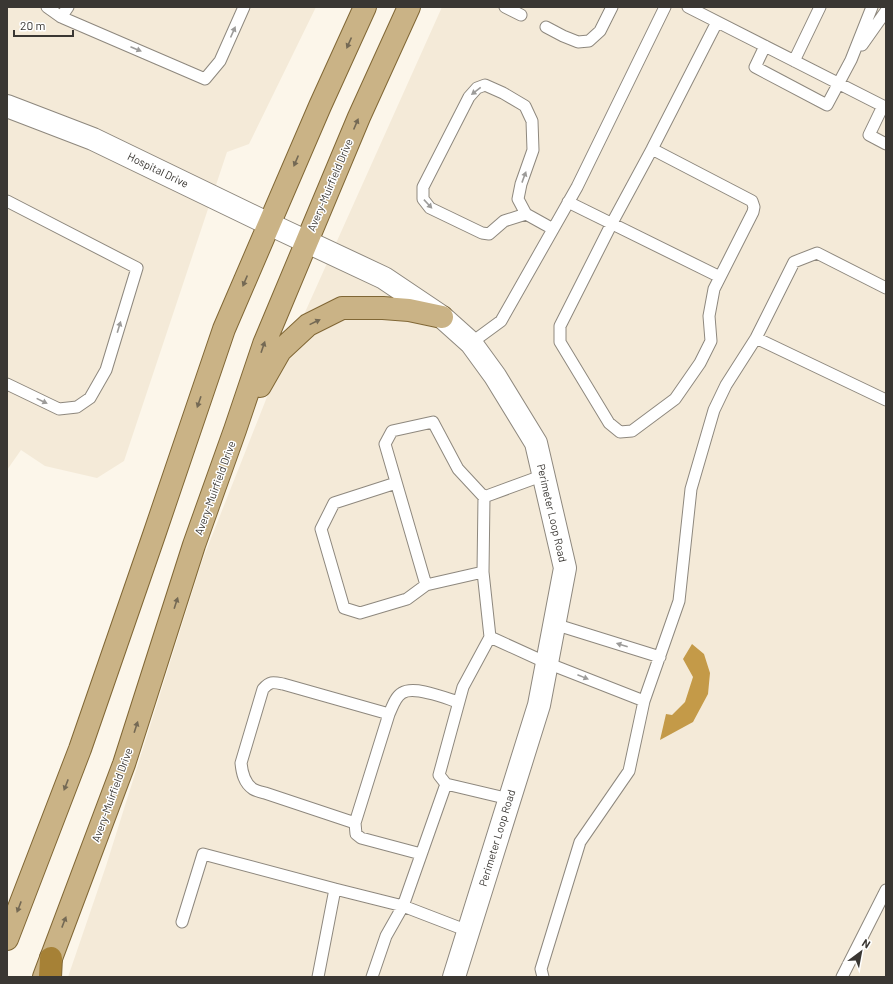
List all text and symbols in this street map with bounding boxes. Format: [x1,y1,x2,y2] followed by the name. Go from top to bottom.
[14,12,73,38] scale bar
[20,18,46,32] text: 20 m
[230,26,236,38] one-way arrow
[346,37,352,48] one-way arrow
[130,46,141,52] one-way arrow
[471,87,482,95] one-way arrow
[353,119,359,130] one-way arrow
[304,136,355,233] street label: Avery-Muirfield Drive
[126,149,191,190] street label: Hospital Drive
[293,156,299,167] one-way arrow
[521,171,527,183] one-way arrow
[423,199,432,209] one-way arrow
[242,275,248,286] one-way arrow
[309,319,321,325] one-way arrow
[116,320,122,332] one-way arrow
[260,341,266,353] one-way arrow
[196,397,202,409] one-way arrow
[36,398,48,404] one-way arrow
[191,439,238,537] street label: Avery-Muirfield Drive
[535,462,570,563] street label: Perimeter Loop Road
[173,597,179,609] one-way arrow
[616,642,628,648] one-way arrow
[578,675,590,681] one-way arrow
[133,720,139,732] one-way arrow
[88,746,135,844] street label: Avery-Muirfield Drive
[62,780,68,792] one-way arrow
[476,788,517,888] street label: Perimeter Loop Road
[16,901,22,913] one-way arrow
[62,915,68,927] one-way arrow
[841,932,881,972] north arrow
[860,936,873,951] text: N

